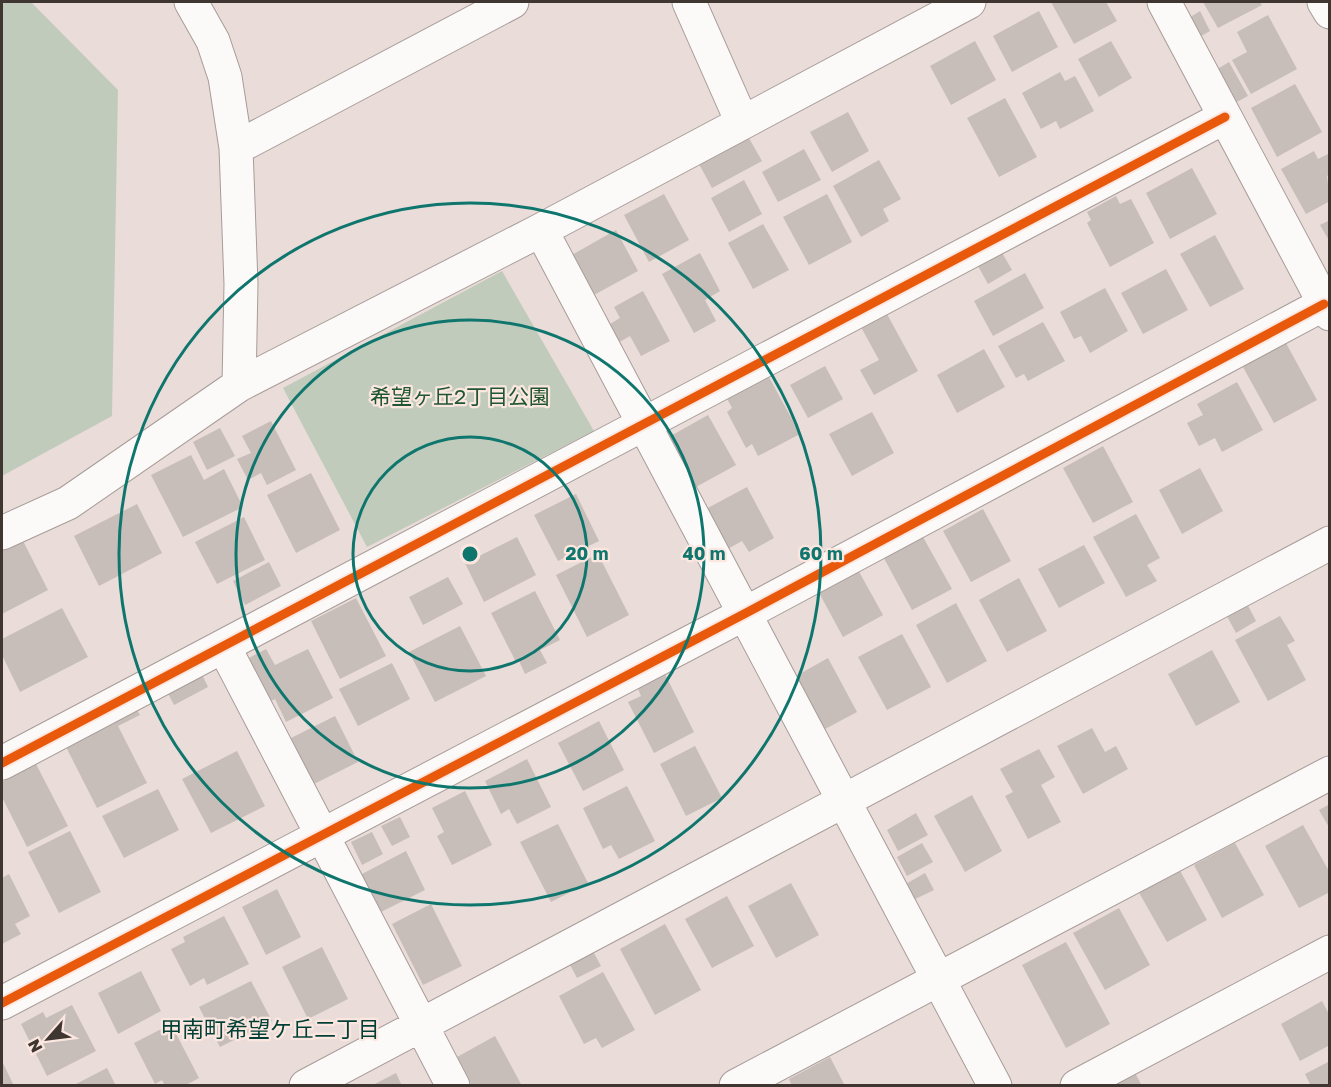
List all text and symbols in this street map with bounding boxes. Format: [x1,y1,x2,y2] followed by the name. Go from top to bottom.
[370,383,550,409] park label: 希望ヶ丘2丁目公園
[566,542,608,564] text: 20 m
[682,542,726,564] text: 40 m
[799,542,843,564] text: 60 m
[460,544,480,564] centre of rings
[18,1009,78,1069] north arrow
[160,1015,380,1042] district label: 甲南町希望ケ丘二丁目
[23,1036,46,1056] text: N

